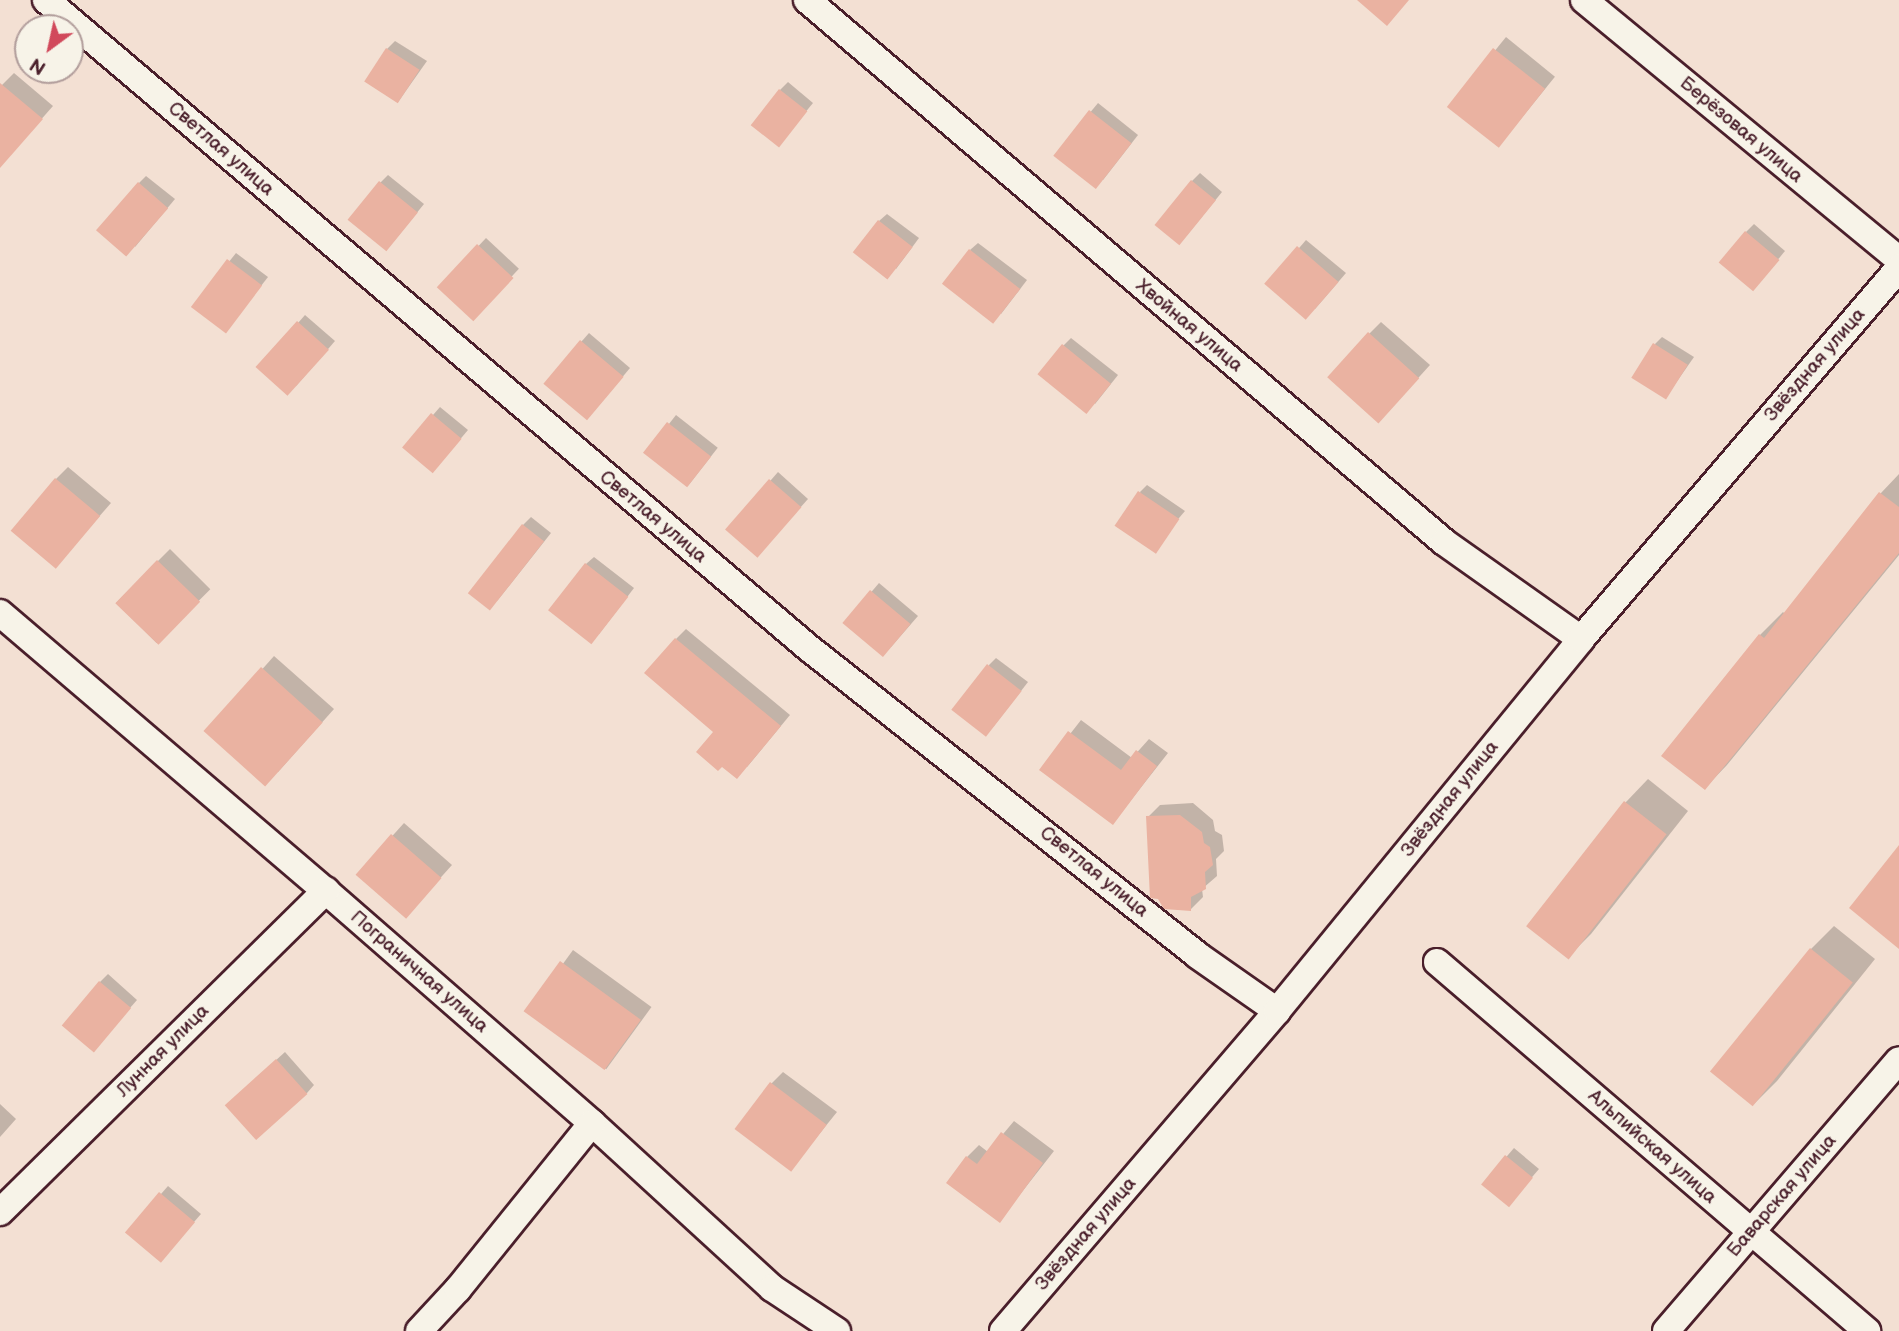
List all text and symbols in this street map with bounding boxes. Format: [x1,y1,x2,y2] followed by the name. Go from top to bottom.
[14,14,84,84] north arrow
[26,52,51,79] text: N
[1675,72,1807,188] street label: Берёзовая улица
[164,97,278,201] street label: Светлая улица
[1131,275,1247,377] street label: Хвойная улица
[1760,304,1870,426] street label: Звёздная улица
[595,466,711,568] street label: Светлая улица
[1396,736,1504,862] street label: Звёздная улица
[1035,821,1153,923] street label: Светлая улица
[346,906,492,1038] street label: Пограничная улица
[112,1000,214,1102] street label: Лунная улица
[1583,1085,1721,1209] street label: Альпийская улица
[1723,1130,1841,1262] street label: Баварская улица
[1031,1173,1141,1295] street label: Звёздная улица

